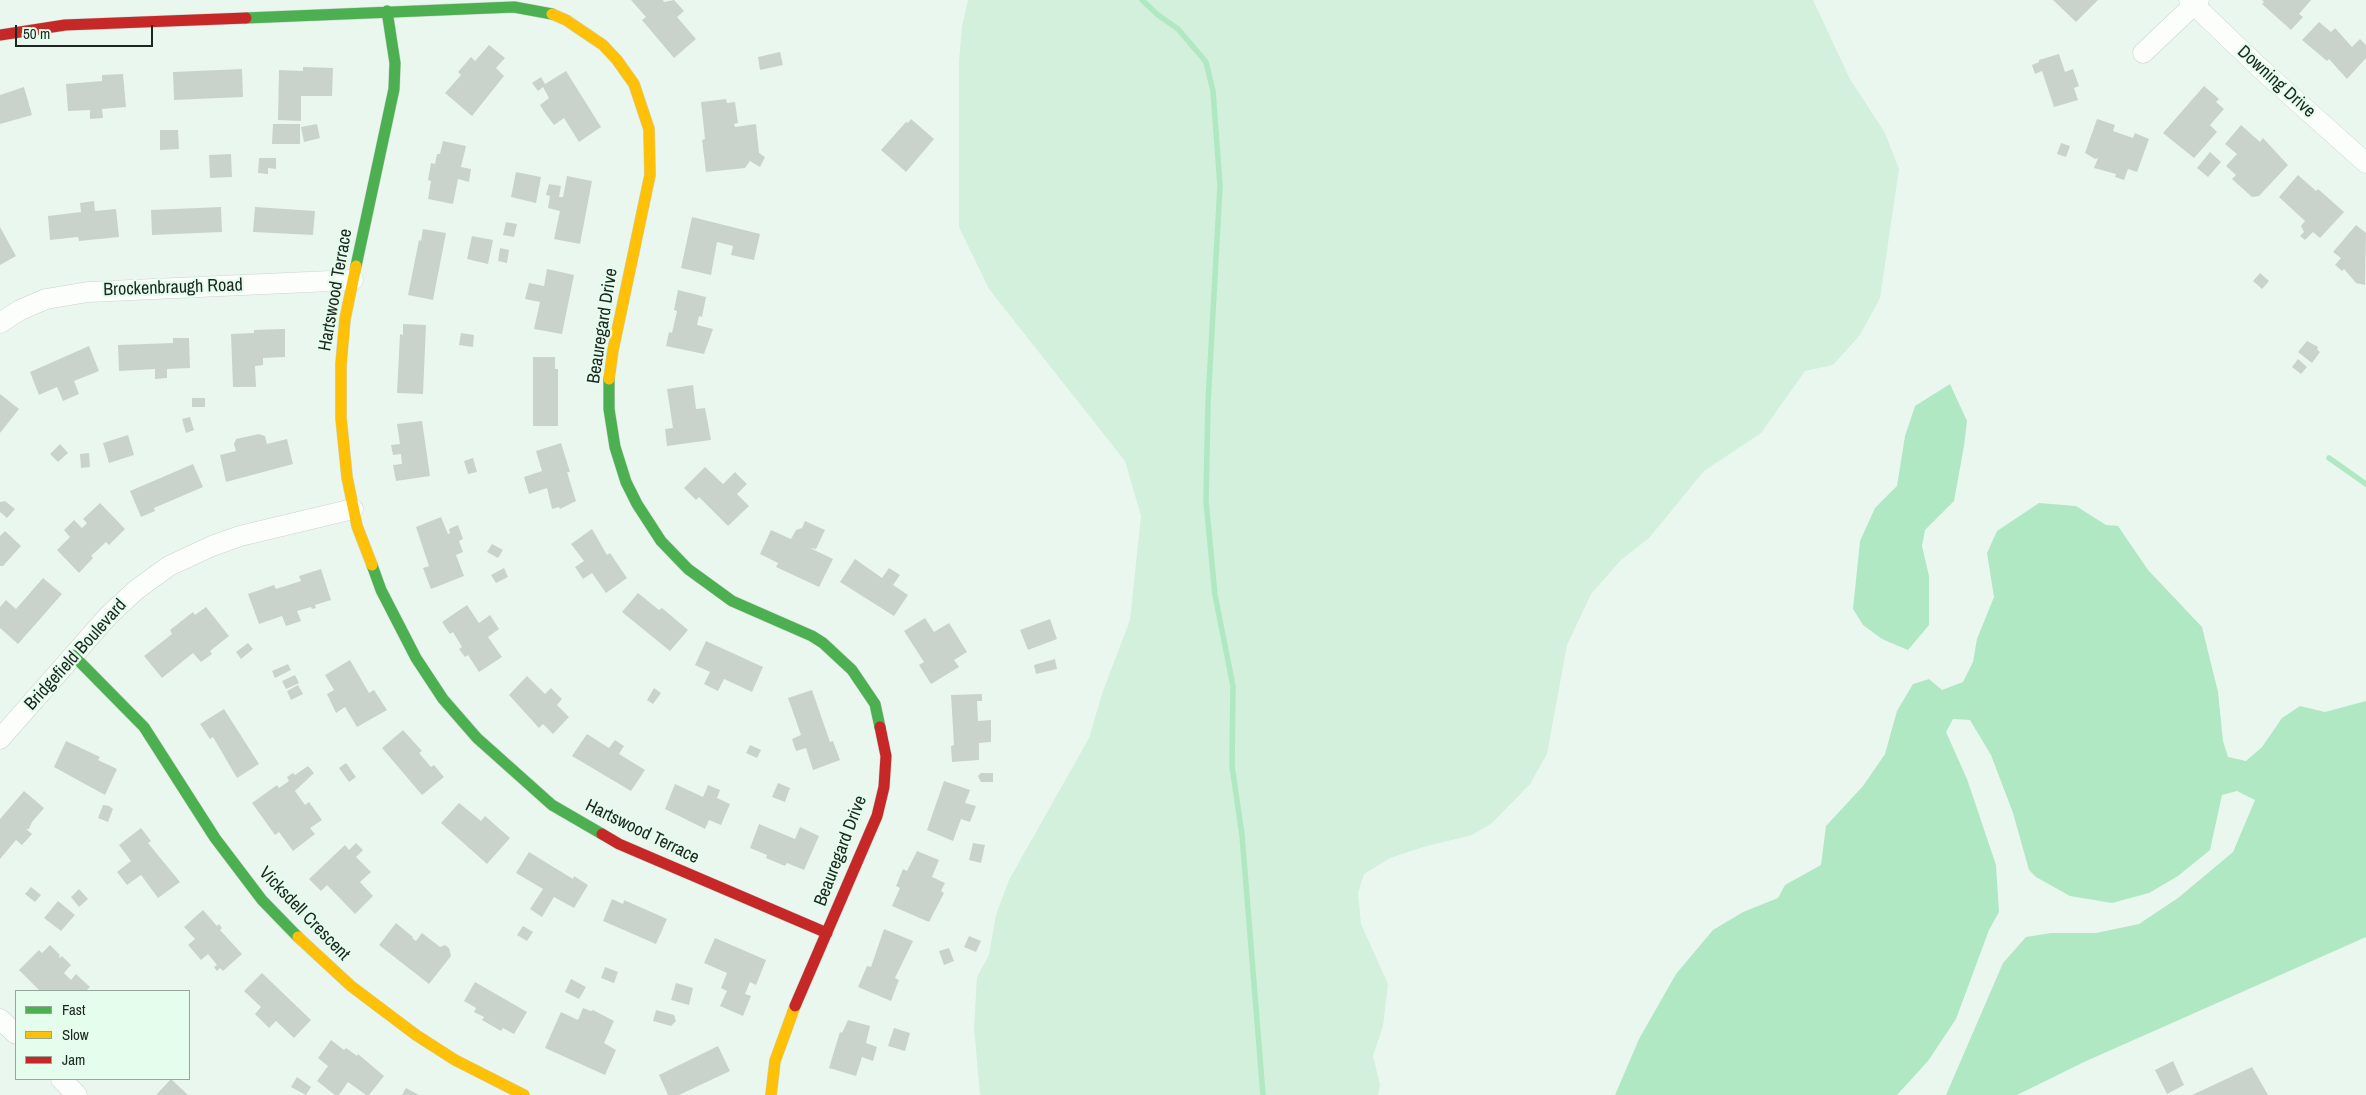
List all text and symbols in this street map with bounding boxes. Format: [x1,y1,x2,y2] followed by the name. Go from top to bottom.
[18,15,155,47] scale bar
[23,23,50,44] text: 50 m
[2233,41,2319,123] street label: Downing Drive
[315,227,357,353] street label: Hartswood Terrace
[583,267,623,385] street label: Beauregard Drive
[103,275,243,301] street label: Brockenbraugh Road
[20,595,132,715] street label: Bridgefield Boulevard
[810,793,872,909] street label: Beauregard Drive
[582,795,702,869] street label: Hartswood Terrace
[254,863,354,965] street label: Vicksdell Crescent
[15,990,190,1080] legend
[62,999,85,1020] text: Fast
[62,1024,89,1045] text: Slow
[62,1049,85,1070] text: Jam

